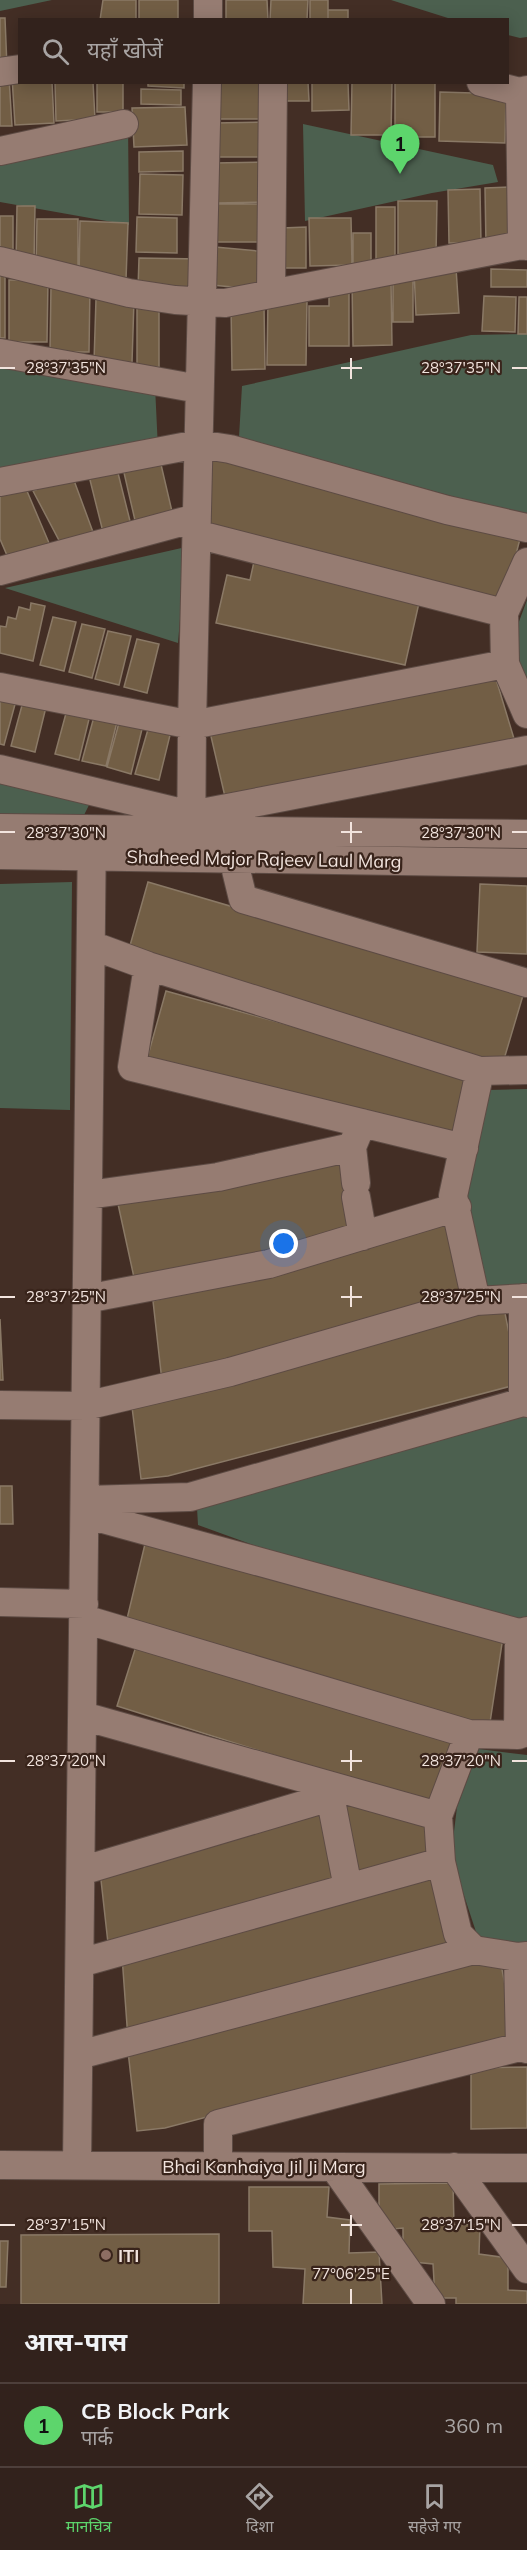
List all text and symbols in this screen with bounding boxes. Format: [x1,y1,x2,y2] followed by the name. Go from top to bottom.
[18,18,509,84] search box
[39,35,72,68] icon: search
[87,36,163,64] text: यहाँ खोजें
[380,124,420,174] pin: 1
[26,358,106,377] text: 28°37'35"N
[421,358,501,377] text: 28°37'35"N
[26,823,106,842] text: 28°37'30"N
[421,823,501,842] text: 28°37'30"N
[126,845,402,873] street label: Shaheed Major Rajeev Laul Marg
[269,1229,298,1258] your location
[26,1287,106,1306] text: 28°37'25"N
[421,1287,501,1306] text: 28°37'25"N
[26,1751,106,1770] text: 28°37'20"N
[421,1751,501,1770] text: 28°37'20"N
[162,2155,366,2178] street label: Bhai Kanhaiya Jil Ji Marg
[26,2215,106,2234] text: 28°37'15"N
[421,2215,501,2234] text: 28°37'15"N
[118,2244,139,2267] place label: ITI
[99,2248,113,2262] marker: ITI
[312,2264,390,2283] text: 77°06'25"E
[24,2325,127,2358] text: आस-पास
[81,2397,229,2425] text: CB Block Park
[38,2413,50,2438] text: 1
[444,2413,503,2438] text: 360 m
[81,2425,113,2450] text: पार्क
[66,2480,112,2539] tab: मानचित्र
[243,2480,276,2539] tab: दिशा
[408,2480,461,2539] tab: सहेजे गए

